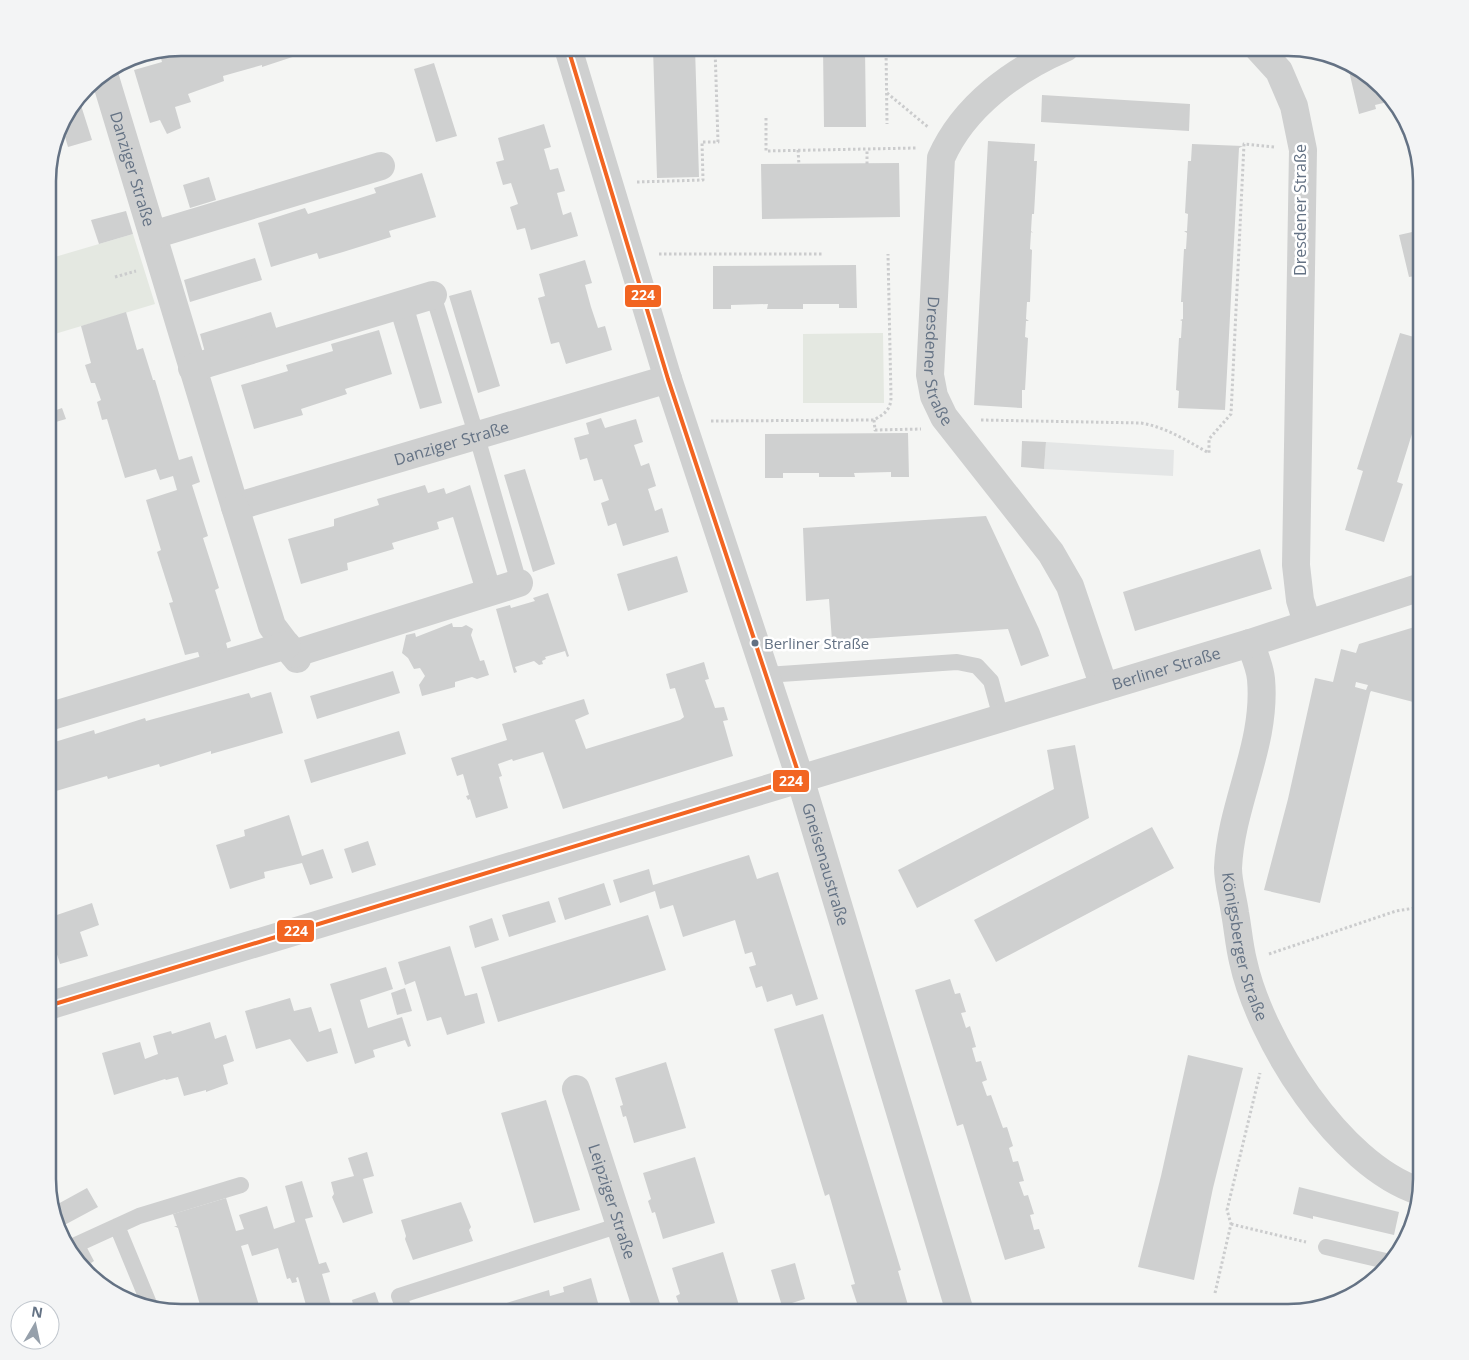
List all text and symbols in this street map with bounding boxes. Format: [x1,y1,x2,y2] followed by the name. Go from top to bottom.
[105,109,160,229] street label: Danziger Straße
[1289,144,1311,276] street label: Dresdener Straße
[624,284,662,308] line badge: 224
[631,285,655,304] text: 224
[919,296,958,430] street label: Dresdener Straße
[391,416,512,470] street label: Danziger Straße
[764,633,869,653] place label: Berliner Straße
[750,638,760,648] marker: Berliner Straße
[1109,642,1223,695] street label: Berliner Straße
[772,769,810,793] line badge: 224
[779,771,803,790] text: 224
[797,800,855,928] street label: Gneisenaustraße
[1217,871,1273,1024] street label: Königsberger Straße
[276,919,315,943] line badge: 224
[284,921,308,940] text: 224
[583,1141,641,1262] street label: Leipziger Straße
[10,1300,60,1350] north arrow
[30,1301,44,1322] text: N

